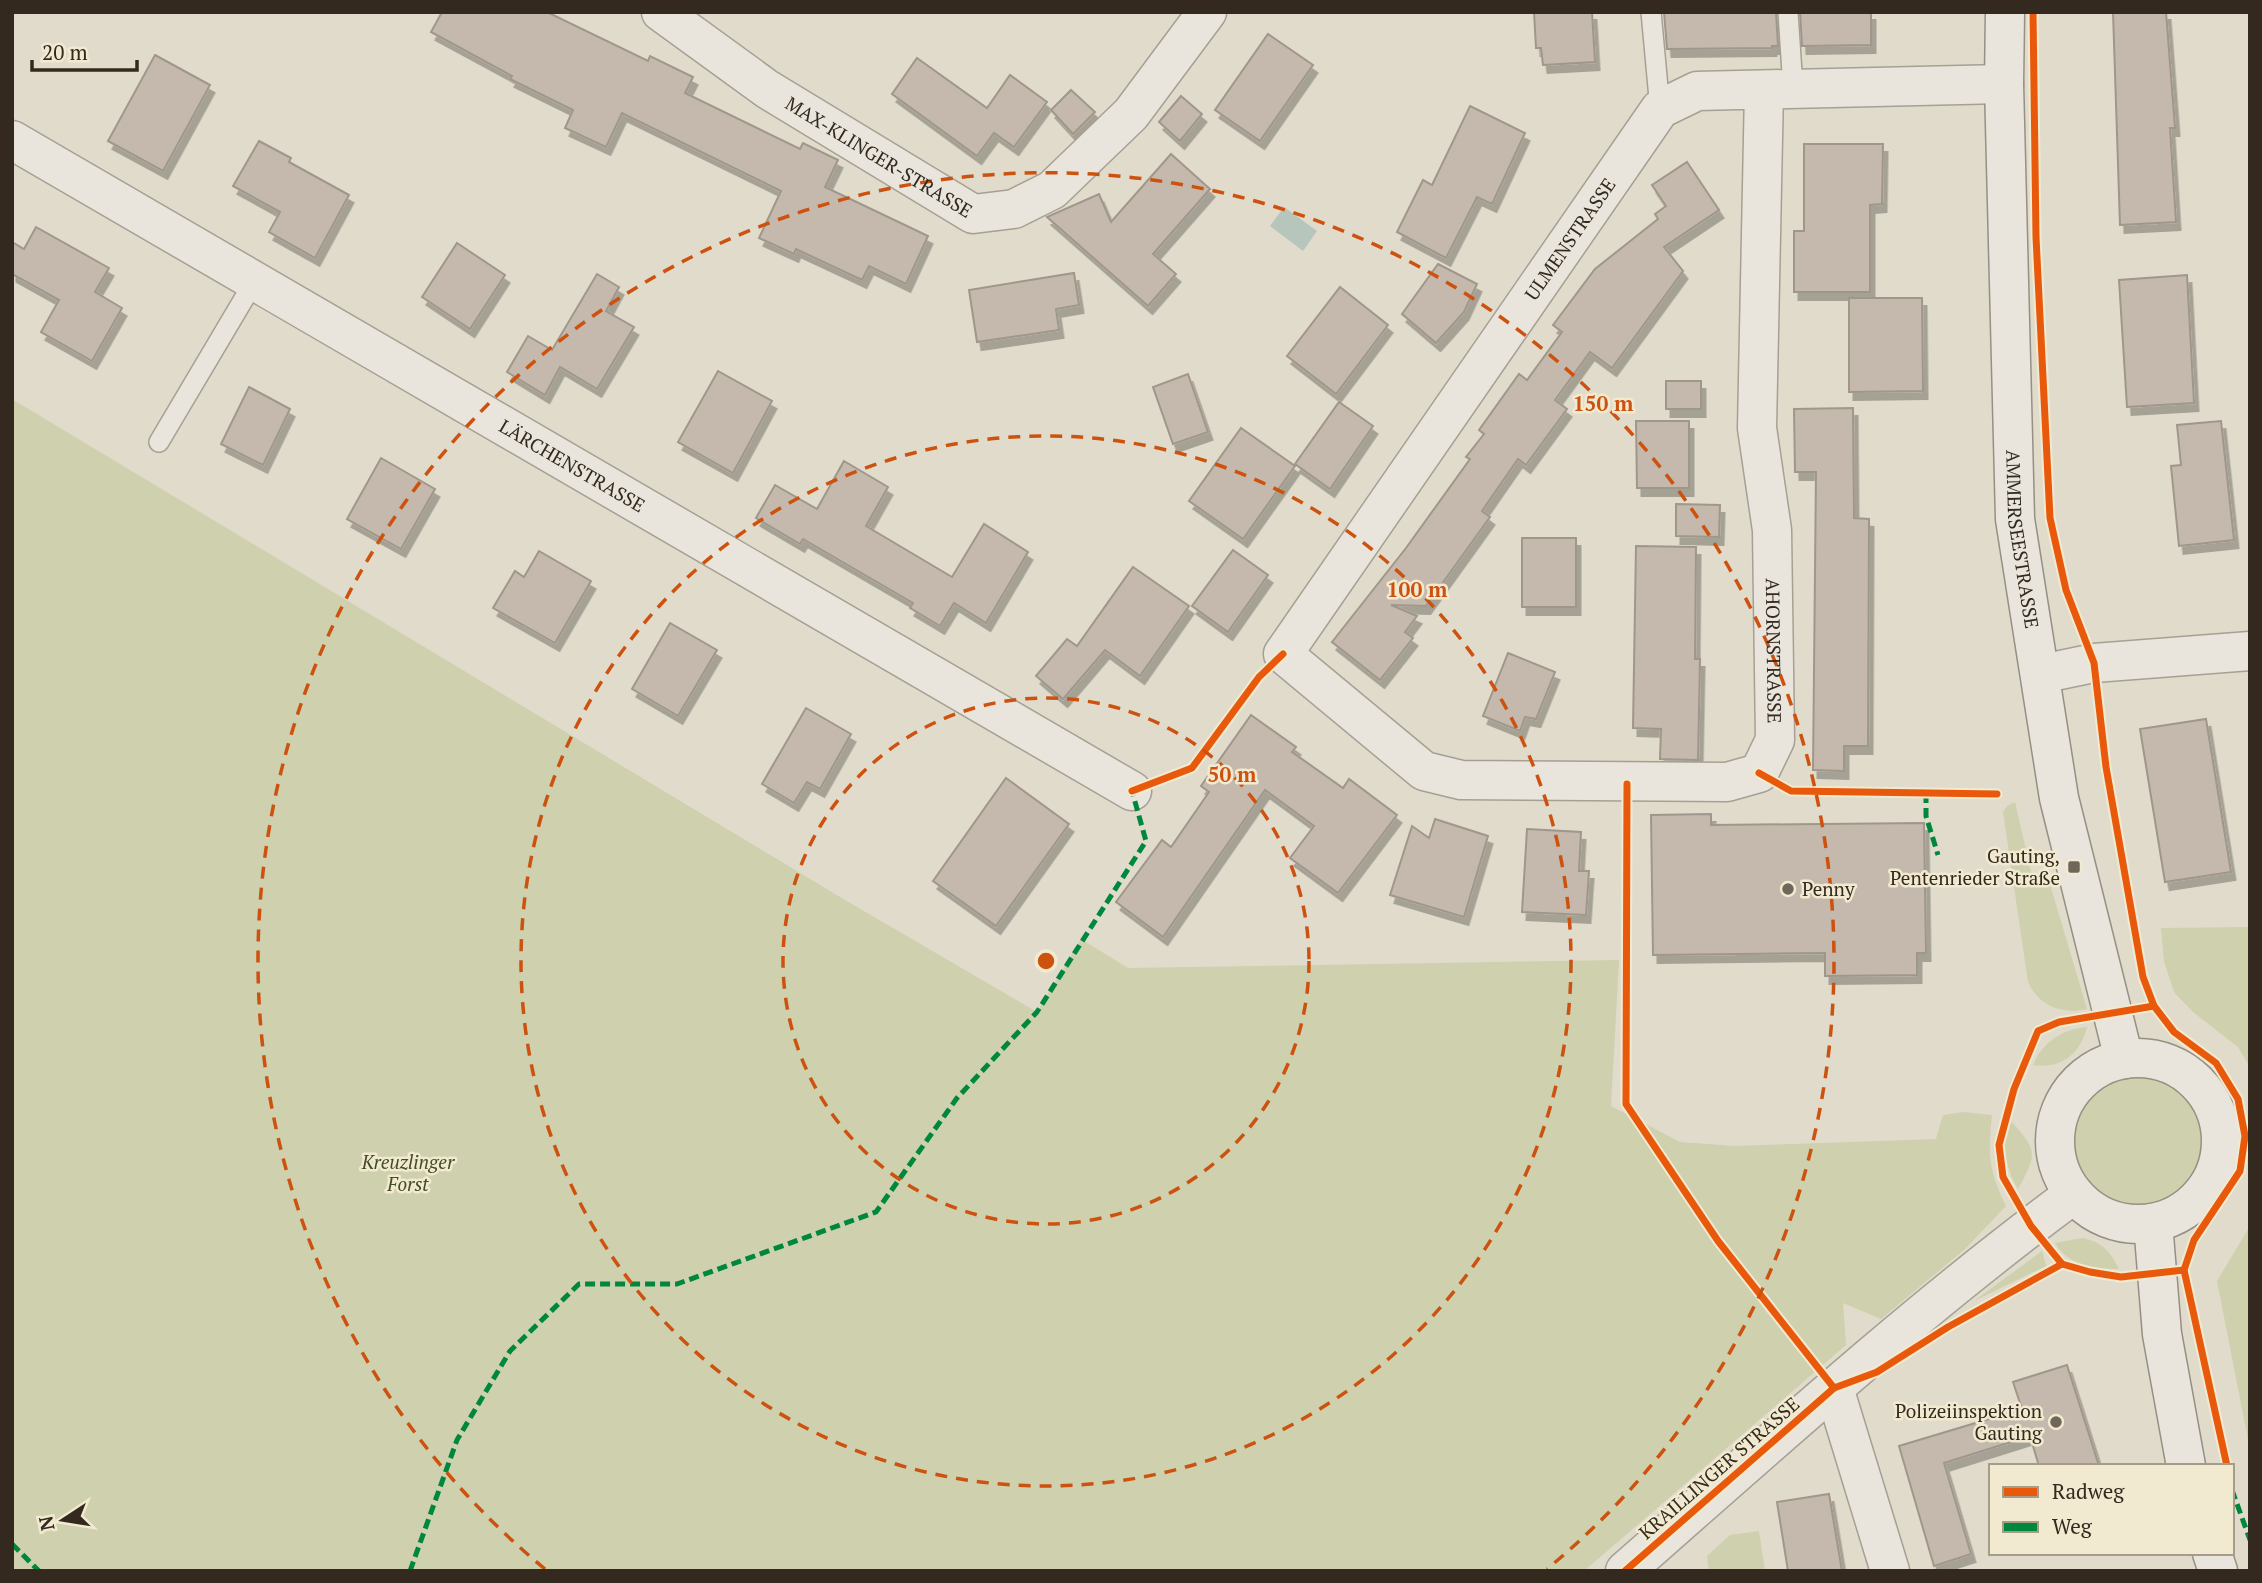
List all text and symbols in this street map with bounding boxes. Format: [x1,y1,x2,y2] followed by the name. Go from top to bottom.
[32,28,136,72] scale bar
[42,38,88,66] text: 20 m
[781,90,977,223] street label: MAX-KLINGER-STRASSE
[1519,173,1621,305] street label: ULMENSTRASSE
[1573,389,1634,417] text: 150 m
[495,413,650,517] street label: LÄRCHENSTRASSE
[2001,450,2045,630] street label: AMMERSEESTRASSE
[1387,575,1448,603] text: 100 m
[1761,578,1788,724] street label: AHORNSTRASSE
[1208,760,1257,788] text: 50 m
[1890,843,2060,890] place label: Gauting, Pentenrieder Straße
[2066,859,2082,875] marker: Gauting, Pentenrieder Straße
[1802,876,1855,901] place label: Penny
[1780,881,1796,897] marker: Penny
[1034,949,1058,973] centre of rings
[361,1149,455,1196] park label: Kreuzlinger Forst
[1633,1391,1804,1544] street label: KRAILLINGER STRASSE
[1895,1398,2043,1445] place label: Polizeiinspektion Gauting
[2048,1414,2064,1430] marker: Polizeiinspektion Gauting
[1989,1464,2234,1555] legend
[2052,1477,2125,1505] text: Radweg
[28,1485,98,1555] north arrow
[2052,1512,2093,1540] text: Weg
[32,1513,60,1533] text: N

